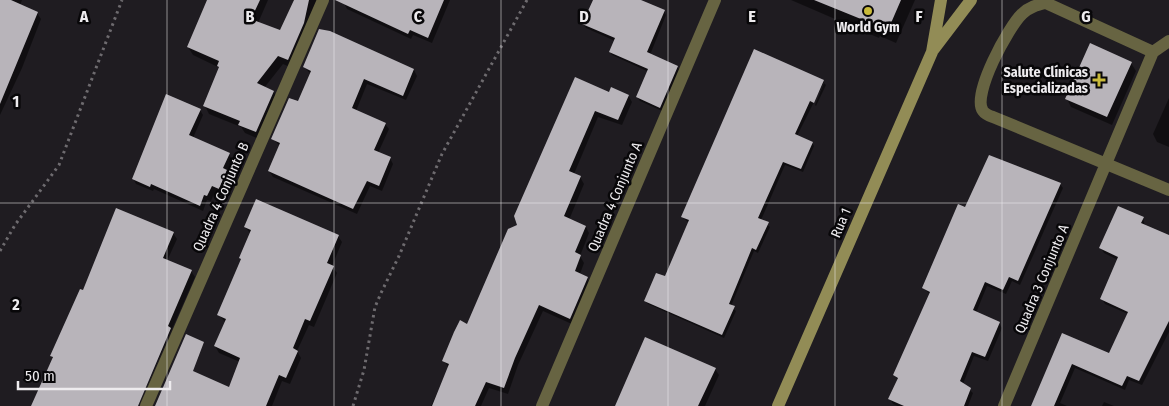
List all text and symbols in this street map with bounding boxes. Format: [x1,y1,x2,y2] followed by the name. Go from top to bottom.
[862,5,874,17] marker: World Gym
[79,7,89,26] text: A
[246,7,255,26] text: B
[414,7,423,26] text: C
[579,7,589,26] text: D
[748,7,756,26] text: E
[915,7,923,26] text: F
[1081,7,1091,26] text: G
[836,19,900,36] place label: World Gym
[1003,64,1088,97] place label: Salute Clínicas Especializadas
[1092,73,1106,87] marker: Salute Clínicas Especializadas
[13,92,19,111] text: 1
[584,139,646,254] street label: Quadra 4 Conjunto A
[189,140,253,254] street label: Quadra 4 Conjunto B
[827,206,855,240] street label: Rua 1
[1011,221,1073,336] street label: Quadra 3 Conjunto A
[11,295,20,314] text: 2
[18,358,170,390] scale bar
[25,367,55,385] text: 50 m

